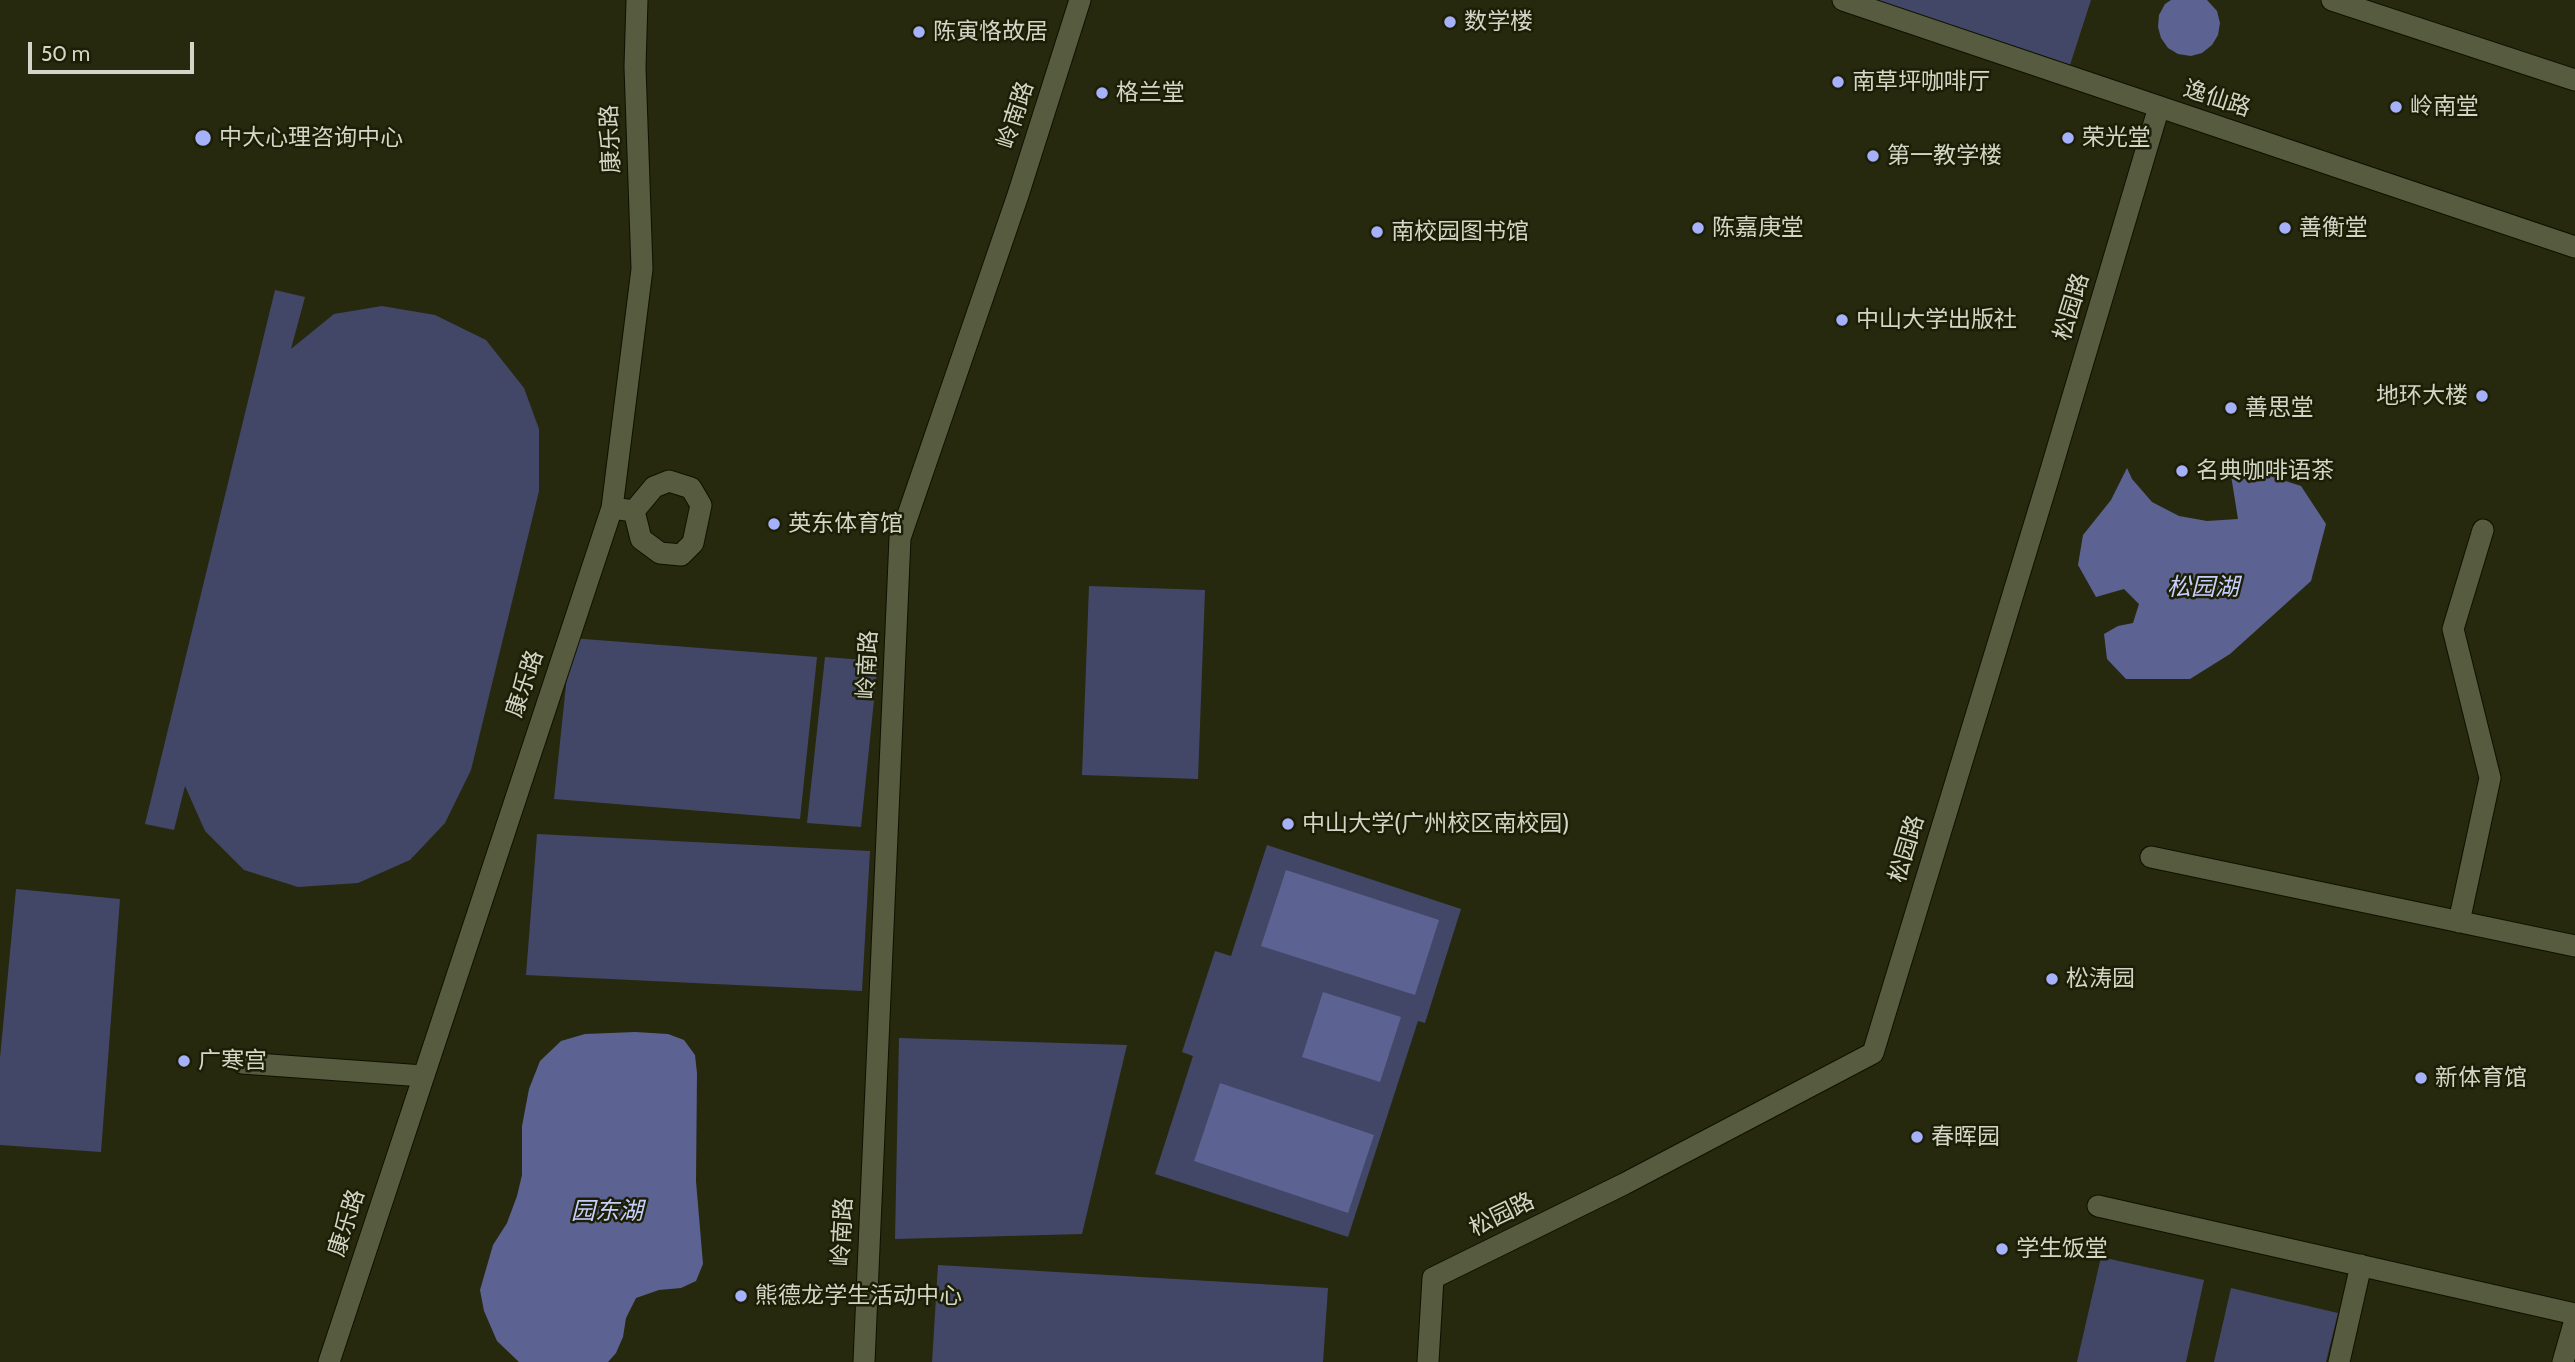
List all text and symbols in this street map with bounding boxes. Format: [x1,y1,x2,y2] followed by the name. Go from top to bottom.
[1464,8,1533,36] place label: 数学楼
[1442,14,1458,30] marker: 数学楼
[933,18,1048,46] place label: 陈寅恪故居
[911,24,927,40] marker: 陈寅恪故居
[32,28,198,72] scale bar
[41,41,90,66] text: 50 m
[1852,68,1990,96] place label: 南草坪咖啡厅
[1830,74,1846,90] marker: 南草坪咖啡厅
[2180,75,2254,123] street label: 逸仙路
[992,78,1040,152] street label: 岭南路
[1116,79,1185,107] place label: 格兰堂
[1094,85,1110,101] marker: 格兰堂
[2410,93,2479,121] place label: 岭南堂
[2388,99,2404,115] marker: 岭南堂
[596,104,626,174] street label: 康乐路
[219,124,403,152] place label: 中大心理咨询中心
[2082,124,2151,152] place label: 荣光堂
[193,128,213,148] marker: 中大心理咨询中心
[2060,130,2076,146] marker: 荣光堂
[1887,142,2002,170] place label: 第一教学楼
[1865,148,1881,164] marker: 第一教学楼
[1712,214,1804,242] place label: 陈嘉庚堂
[2299,214,2368,242] place label: 善衡堂
[1391,218,1529,246] place label: 南校园图书馆
[1690,220,1706,236] marker: 陈嘉庚堂
[2277,220,2293,236] marker: 善衡堂
[1369,224,1385,240] marker: 南校园图书馆
[2049,270,2095,344] street label: 松园路
[1856,306,2017,334] place label: 中山大学出版社
[1834,312,1850,328] marker: 中山大学出版社
[2376,382,2468,410] place label: 地环大楼
[2474,388,2490,404] marker: 地环大楼
[2245,394,2314,422] place label: 善思堂
[2223,400,2239,416] marker: 善思堂
[2196,457,2334,485] place label: 名典咖啡语茶
[2174,463,2190,479] marker: 名典咖啡语茶
[788,510,903,538] place label: 英东体育馆
[766,516,782,532] marker: 英东体育馆
[2167,574,2239,602] water label: 松园湖
[852,630,884,700] street label: 岭南路
[501,647,549,721] street label: 康乐路
[1302,810,1569,838] place label: 中山大学(广州校区南校园)
[1884,812,1930,886] street label: 松园路
[1280,816,1296,832] marker: 中山大学(广州校区南校园)
[2066,965,2135,993] place label: 松涛园
[2044,971,2060,987] marker: 松涛园
[198,1047,267,1075] place label: 广寒宫
[176,1053,192,1069] marker: 广寒宫
[2435,1064,2527,1092] place label: 新体育馆
[2413,1070,2429,1086] marker: 新体育馆
[1931,1123,2000,1151] place label: 春晖园
[1909,1129,1925,1145] marker: 春晖园
[323,1186,371,1260] street label: 康乐路
[1465,1187,1539,1243] street label: 松园路
[827,1197,859,1267] street label: 岭南路
[571,1198,643,1226] water label: 园东湖
[2016,1235,2108,1263] place label: 学生饭堂
[1994,1241,2010,1257] marker: 学生饭堂
[755,1282,962,1310] place label: 熊德龙学生活动中心
[733,1288,749,1304] marker: 熊德龙学生活动中心

